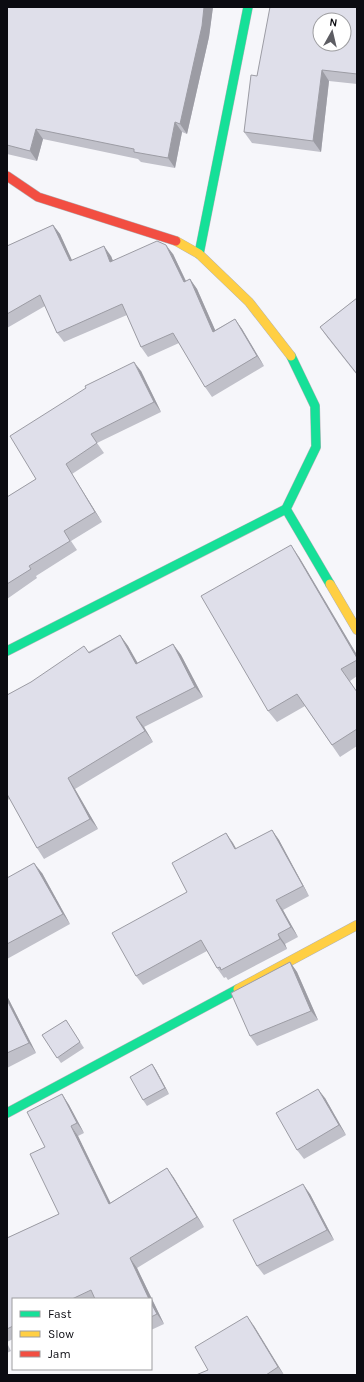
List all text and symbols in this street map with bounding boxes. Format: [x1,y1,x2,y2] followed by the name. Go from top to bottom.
[312,12,352,52] north arrow
[329,16,338,30] text: N
[12,1298,152,1370] legend
[48,1307,72,1321] text: Fast
[48,1327,74,1341] text: Slow
[48,1347,71,1361] text: Jam

